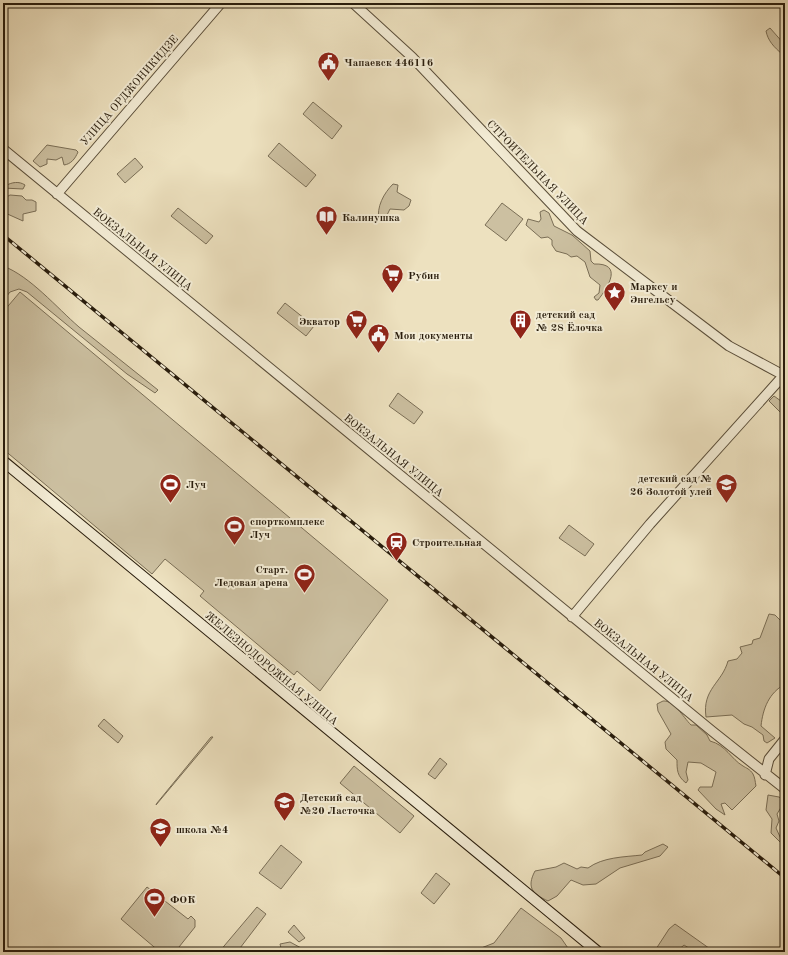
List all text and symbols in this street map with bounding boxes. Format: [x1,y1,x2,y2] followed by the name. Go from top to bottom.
[79,34,181,148] street label: УЛИЦА ОРДЖОНИКИДЗЕ
[315,49,341,82] public building icon: Чапаевск 446116
[344,58,433,69] place label: Чапаевск 446116
[484,119,590,228] street label: СТРОИТЕЛЬНАЯ УЛИЦА
[313,204,339,237] library icon: Калинушка
[90,207,194,294] street label: ВОКЗАЛЬНАЯ УЛИЦА
[342,213,400,224] place label: Калинушка
[379,262,405,295] supermarket icon: Рубин
[408,271,440,282] place label: Рубин
[601,279,627,312] place icon: Марксу и Энгельсу
[630,282,677,306] place label: Марксу и Энгельсу
[507,307,533,340] building icon: детский сад № 28 Ёлочка
[343,308,369,341] supermarket icon: Экватор
[536,310,603,334] place label: детский сад № 28 Ёлочка
[299,317,340,328] place label: Экватор
[365,322,391,355] public building icon: Мои документы
[394,331,473,342] place label: Мои документы
[341,413,445,500] street label: ВОКЗАЛЬНАЯ УЛИЦА
[157,471,183,504] sports icon: Луч
[714,471,740,504] school or university icon: детский сад № 26 Золотой улей
[630,474,712,498] place label: детский сад № 26 Золотой улей
[186,480,206,491] place label: Луч
[221,514,247,547] sports icon: спорткомплекс Луч
[250,517,325,541] place label: спорткомплекс Луч
[383,529,409,562] station icon: Строительная
[412,538,482,549] place label: Строительная
[291,562,317,595] sports icon: Старт. Ледовая арена
[214,565,288,589] place label: Старт. Ледовая арена
[202,610,340,728] street label: ЖЕЛЕЗНОДОРОЖНАЯ УЛИЦА
[591,618,695,705] street label: ВОКЗАЛЬНАЯ УЛИЦА
[271,790,297,823] school or university icon: Детский сад №20 Ласточка
[300,793,375,817] place label: Детский сад №20 Ласточка
[148,816,174,849] school or university icon: школа №4
[176,825,228,836] place label: школа №4
[141,886,167,919] sports icon: ФОК
[170,895,195,906] place label: ФОК

